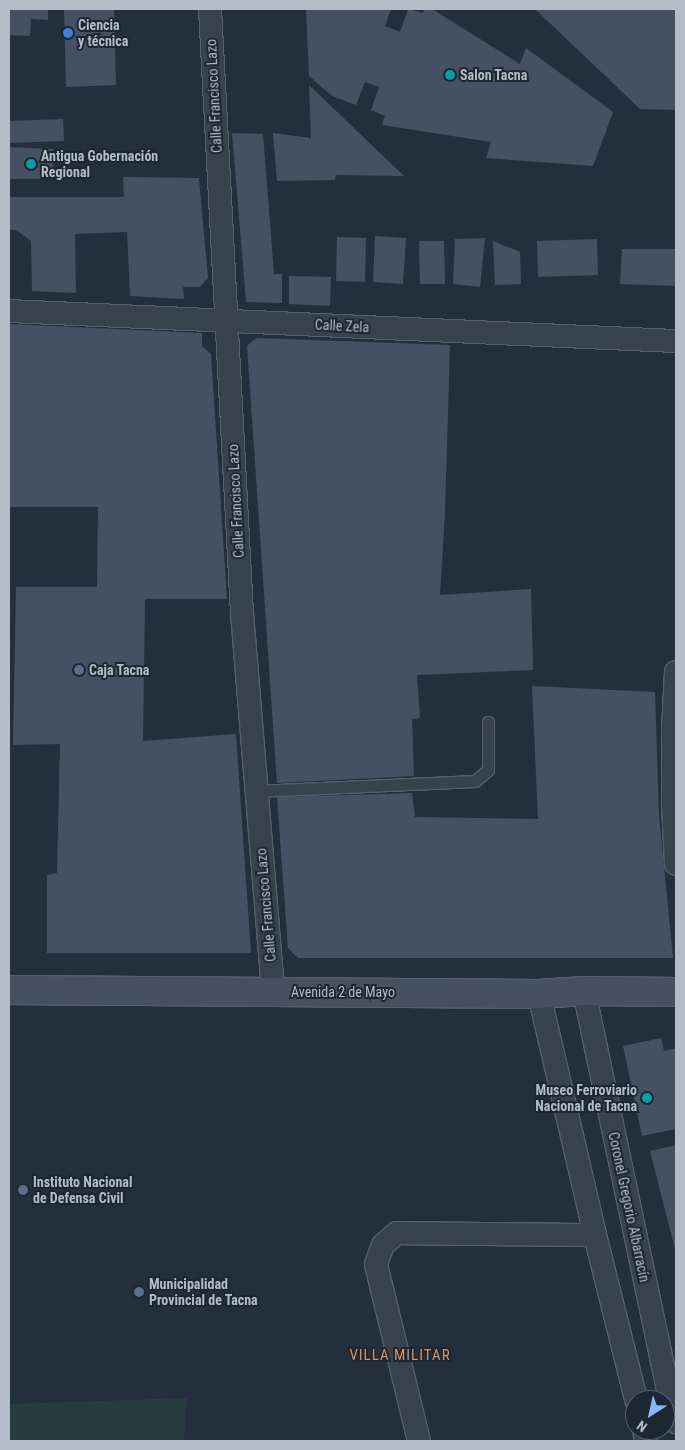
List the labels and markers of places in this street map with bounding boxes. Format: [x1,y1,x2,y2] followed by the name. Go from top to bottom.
[78,17,128,49] place label: Ciencia y técnica
[62,27,74,39] marker: Ciencia y técnica
[460,67,528,83] place label: Salon Tacna
[444,69,456,81] marker: Salon Tacna
[41,148,158,180] place label: Antigua Gobernación Regional
[25,158,37,170] marker: Antigua Gobernación Regional
[89,662,150,678] place label: Caja Tacna
[73,664,85,676] marker: Caja Tacna
[535,1082,637,1114] place label: Museo Ferroviario Nacional de Tacna
[641,1092,653,1104] marker: Museo Ferroviario Nacional de Tacna
[33,1174,132,1206] place label: Instituto Nacional de Defensa Civil
[17,1184,29,1196] marker: Instituto Nacional de Defensa Civil
[149,1276,258,1308] place label: Municipalidad Provincial de Tacna
[133,1286,145,1298] marker: Municipalidad Provincial de Tacna

